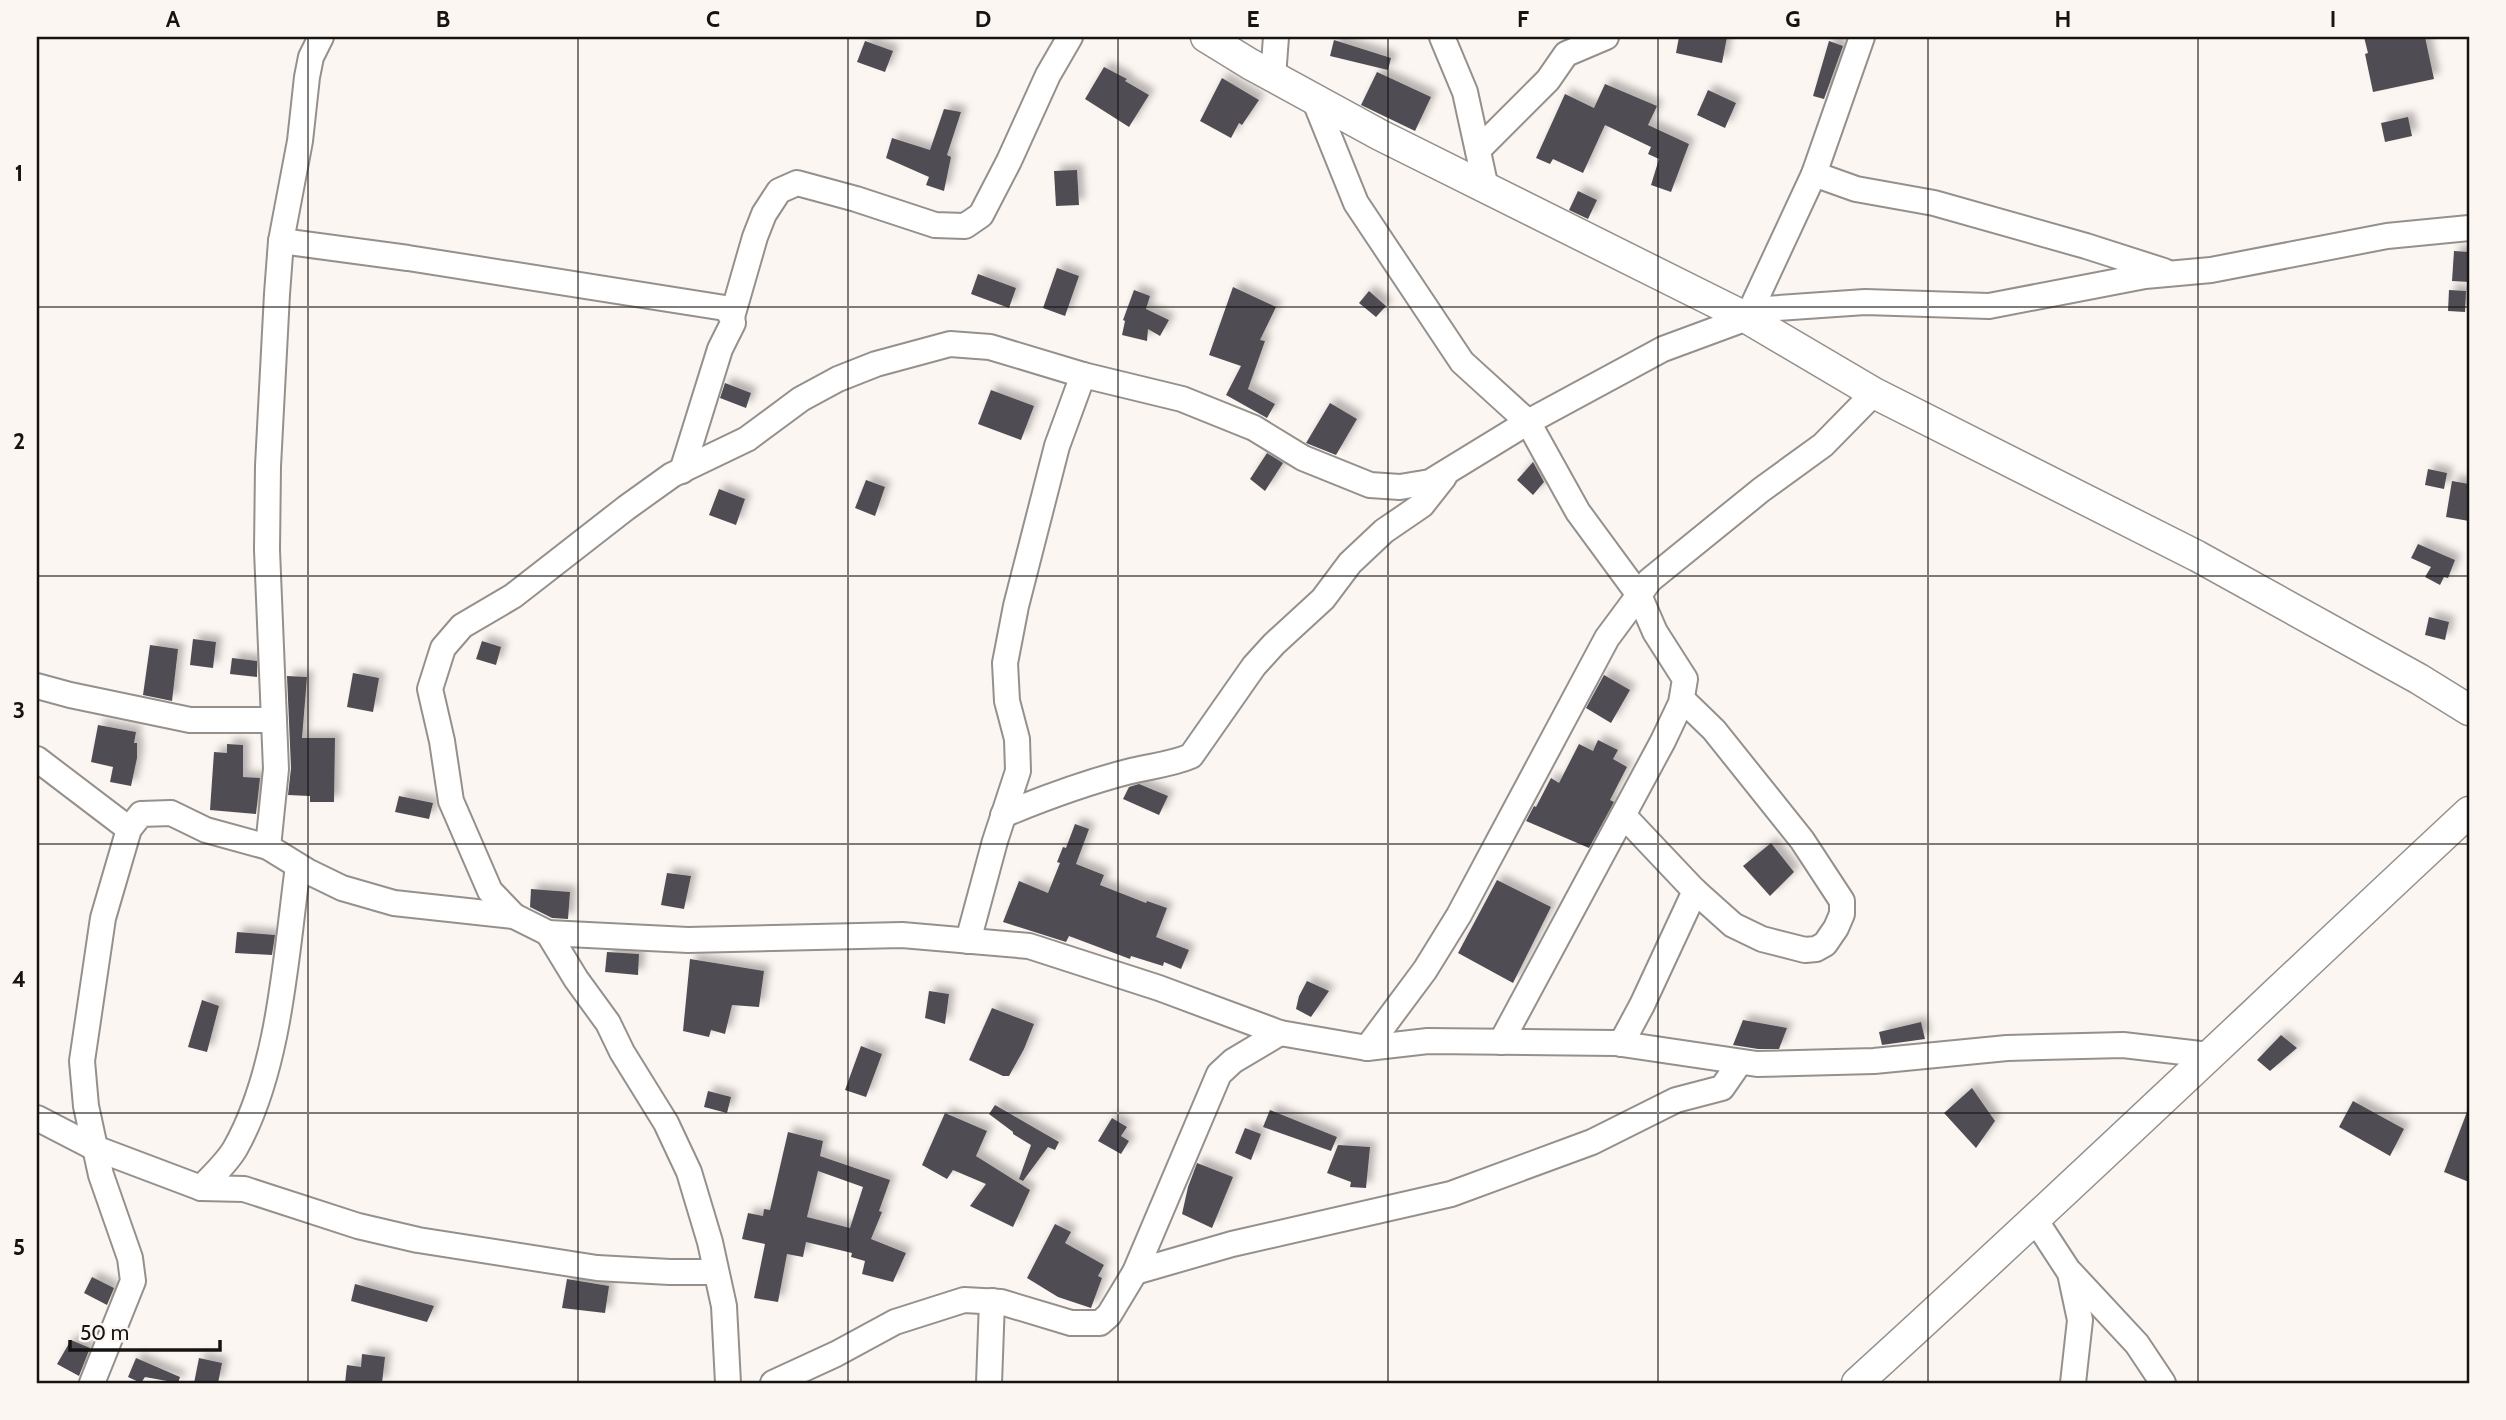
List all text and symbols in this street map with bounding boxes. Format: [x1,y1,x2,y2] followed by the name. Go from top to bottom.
[166,5,181,33] text: A
[436,5,450,33] text: B
[706,5,720,33] text: C
[975,5,991,33] text: D
[1246,5,1260,33] text: E
[1517,5,1529,33] text: F
[1785,5,1801,33] text: G
[2055,5,2071,33] text: H
[2330,5,2336,33] text: I
[15,159,23,187] text: 1
[13,427,25,455] text: 2
[13,696,25,724] text: 3
[12,965,26,993] text: 4
[13,1233,25,1261] text: 5
[70,1308,220,1352] scale bar
[80,1320,129,1345] text: 50 m

